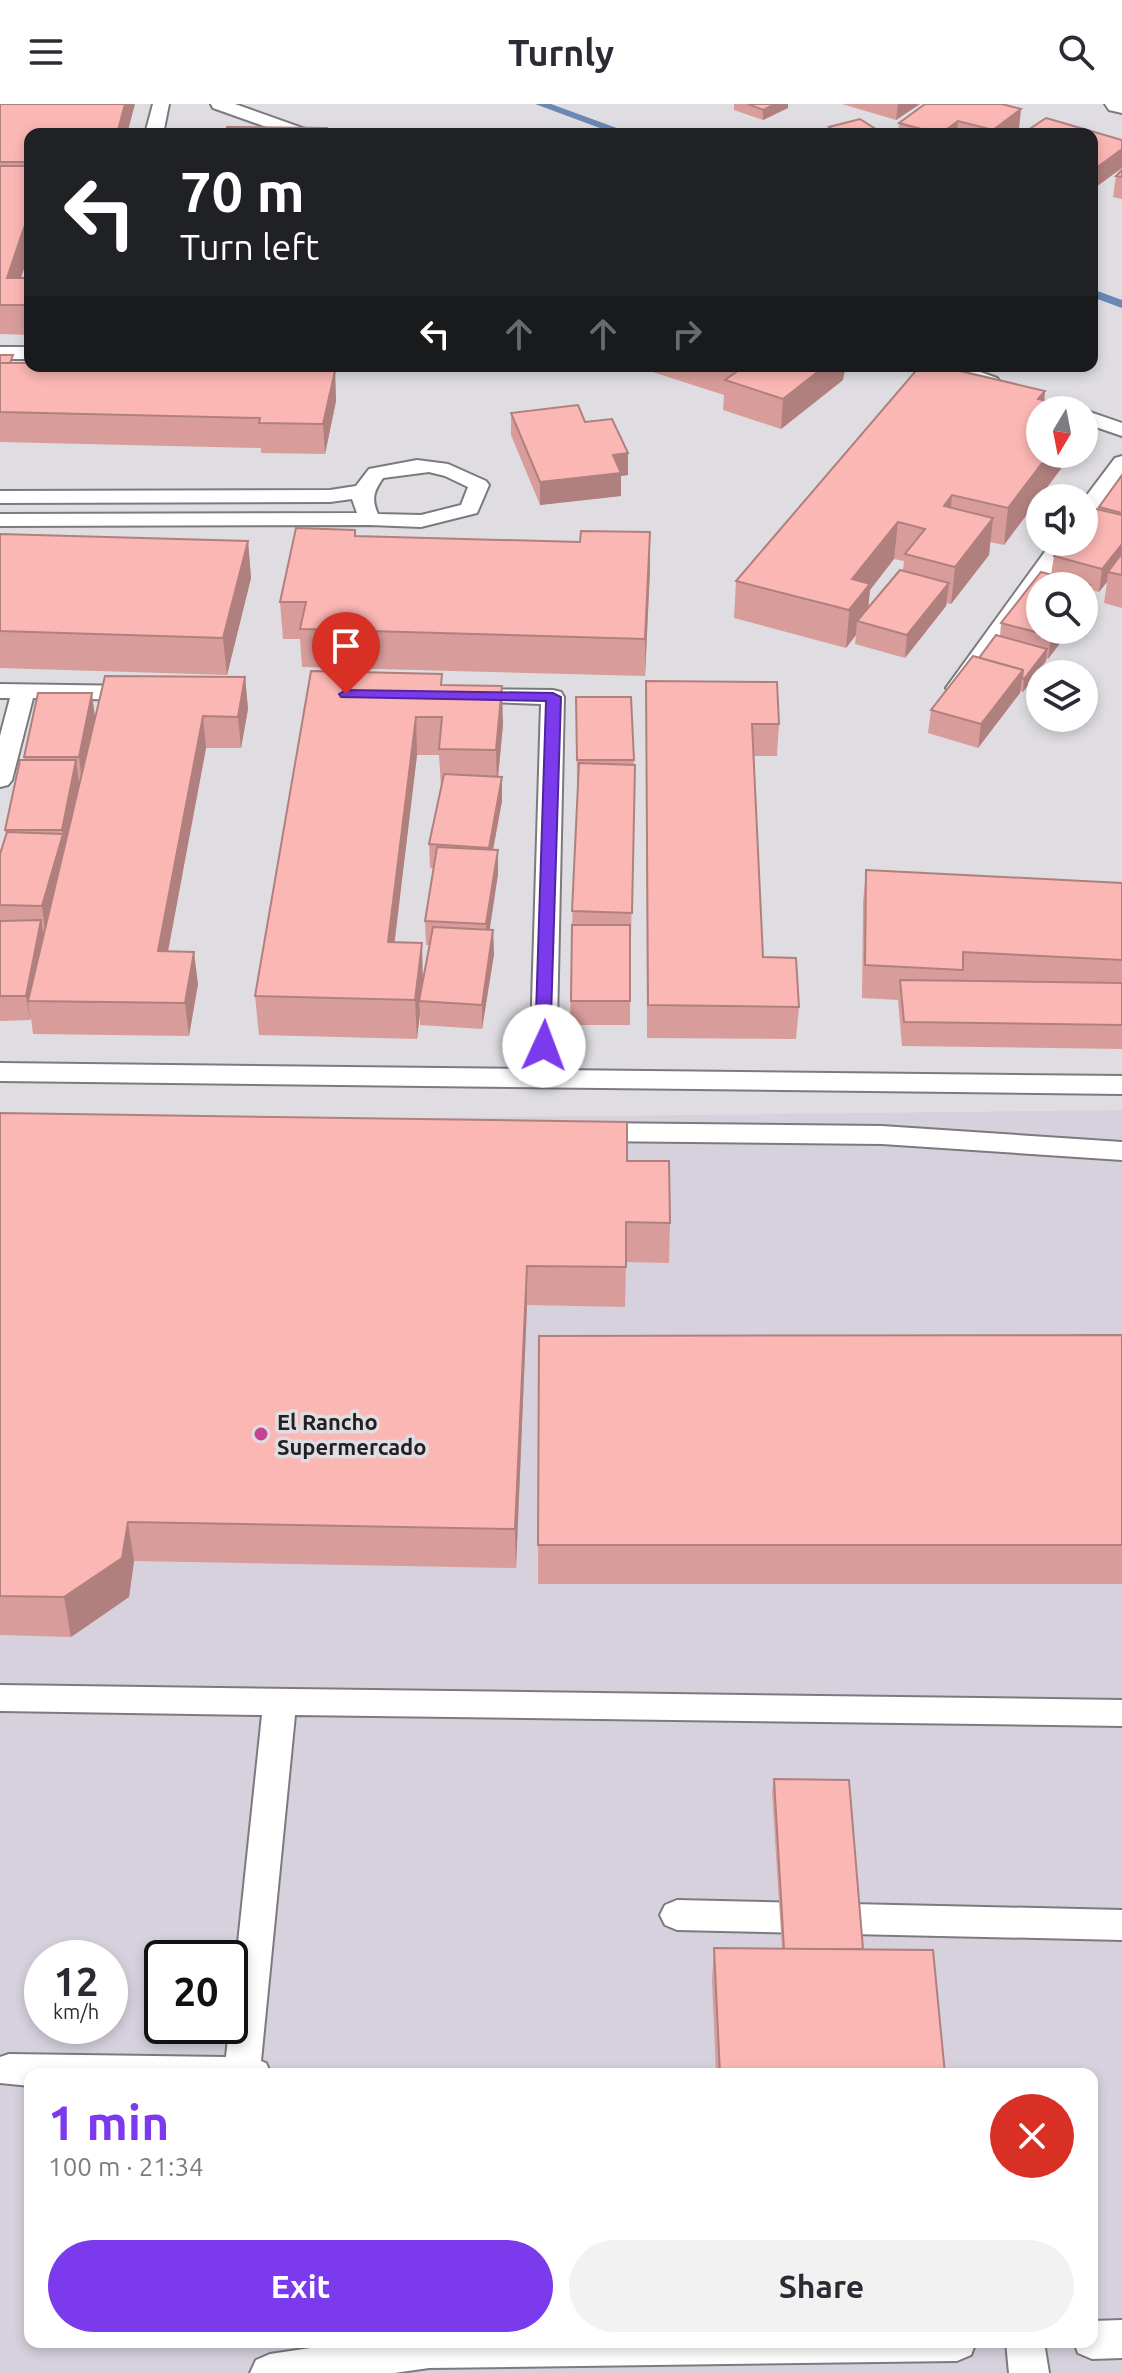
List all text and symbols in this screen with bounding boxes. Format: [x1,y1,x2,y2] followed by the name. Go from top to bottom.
[24,30,68,74] icon: menu
[1054,30,1098,74] icon: search
[508,32,614,73] text: Turnly
[48,160,152,264] icon: left
[180,160,305,223] text: 70 m
[180,226,319,267] text: Turn left
[413,312,457,356] icon: left
[497,312,541,356] icon: ahead
[581,312,625,356] icon: ahead
[665,312,709,356] icon: right
[1026,396,1098,468] north arrow
[1026,396,1098,732] map controls
[1026,484,1098,556] button: sound
[1026,572,1098,644] button: search
[312,612,380,694] pin
[324,624,368,668] icon: arrive
[1026,660,1098,732] button: layers
[502,1004,586,1088] position arrow
[277,1409,427,1459] place label: El Rancho Supermercado
[252,1425,270,1443] marker: El Rancho Supermercado
[144,1940,248,2044] speed limit sign: 20
[53,1959,99,2004] text: 12
[53,2000,99,2023] text: km/h
[990,2094,1074,2178] button: close
[48,2095,169,2149] text: 1 min
[48,2152,204,2181] text: 100 m · 21:34
[48,2240,553,2332] button: Exit
[569,2240,1074,2332] button: Share

